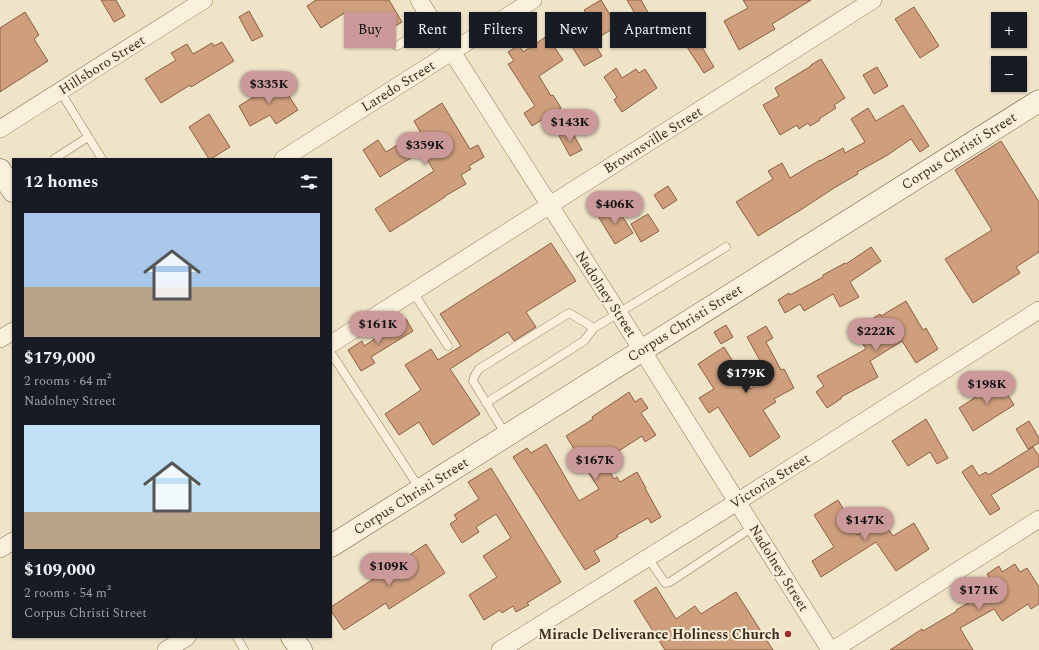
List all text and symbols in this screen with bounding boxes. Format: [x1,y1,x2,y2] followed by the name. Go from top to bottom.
[344,12,396,48] chip: Buy
[404,12,461,48] chip: Rent
[469,12,537,48] chip: Filters
[545,12,602,48] chip: New
[610,12,706,48] chip: Apartment
[991,12,1027,92] map controls
[991,12,1027,48] button: +
[55,30,149,100] street label: Hillsboro Street
[357,55,439,117] street label: Laredo Street
[991,56,1027,92] button: −
[241,71,297,105] pin: $335K
[249,74,289,94] text: $335K
[599,101,707,179] street label: Brownsville Street
[897,107,1021,195] street label: Corpus Christi Street
[542,109,598,143] pin: $143K
[550,112,590,132] text: $143K
[397,132,453,166] pin: $359K
[405,135,445,155] text: $359K
[24,169,98,195] text: 12 homes
[298,171,320,193] icon: filters
[587,191,643,225] pin: $406K
[595,194,635,214] text: $406K
[136,239,208,311] icon: home
[570,247,642,341] street label: Nadolney Street
[623,279,747,367] street label: Corpus Christi Street
[350,311,406,345] pin: $161K
[358,314,398,334] text: $161K
[848,318,904,352] pin: $222K
[856,321,896,341] text: $222K
[24,345,95,371] text: $179,000
[718,360,774,394] pin: $179K
[726,363,766,383] text: $179K
[24,371,111,391] text: 2 rooms · 64 m²
[959,371,1015,405] pin: $198K
[967,374,1007,394] text: $198K
[24,391,116,411] text: Nadolney Street
[567,447,623,481] pin: $167K
[726,448,814,514] street label: Victoria Street
[575,450,615,470] text: $167K
[136,451,208,523] icon: home
[349,452,473,540] street label: Corpus Christi Street
[837,507,893,541] pin: $147K
[845,510,885,530] text: $147K
[744,520,814,616] street label: Nadolney Street
[361,553,417,587] pin: $109K
[369,556,409,576] text: $109K
[24,557,95,583] text: $109,000
[951,577,1007,611] pin: $171K
[959,580,999,600] text: $171K
[24,583,111,603] text: 2 rooms · 54 m²
[24,603,147,623] text: Corpus Christi Street
[538,624,780,645] place label: Miracle Deliverance Holiness Church
[783,629,793,639] marker: Miracle Deliverance Holiness Church

